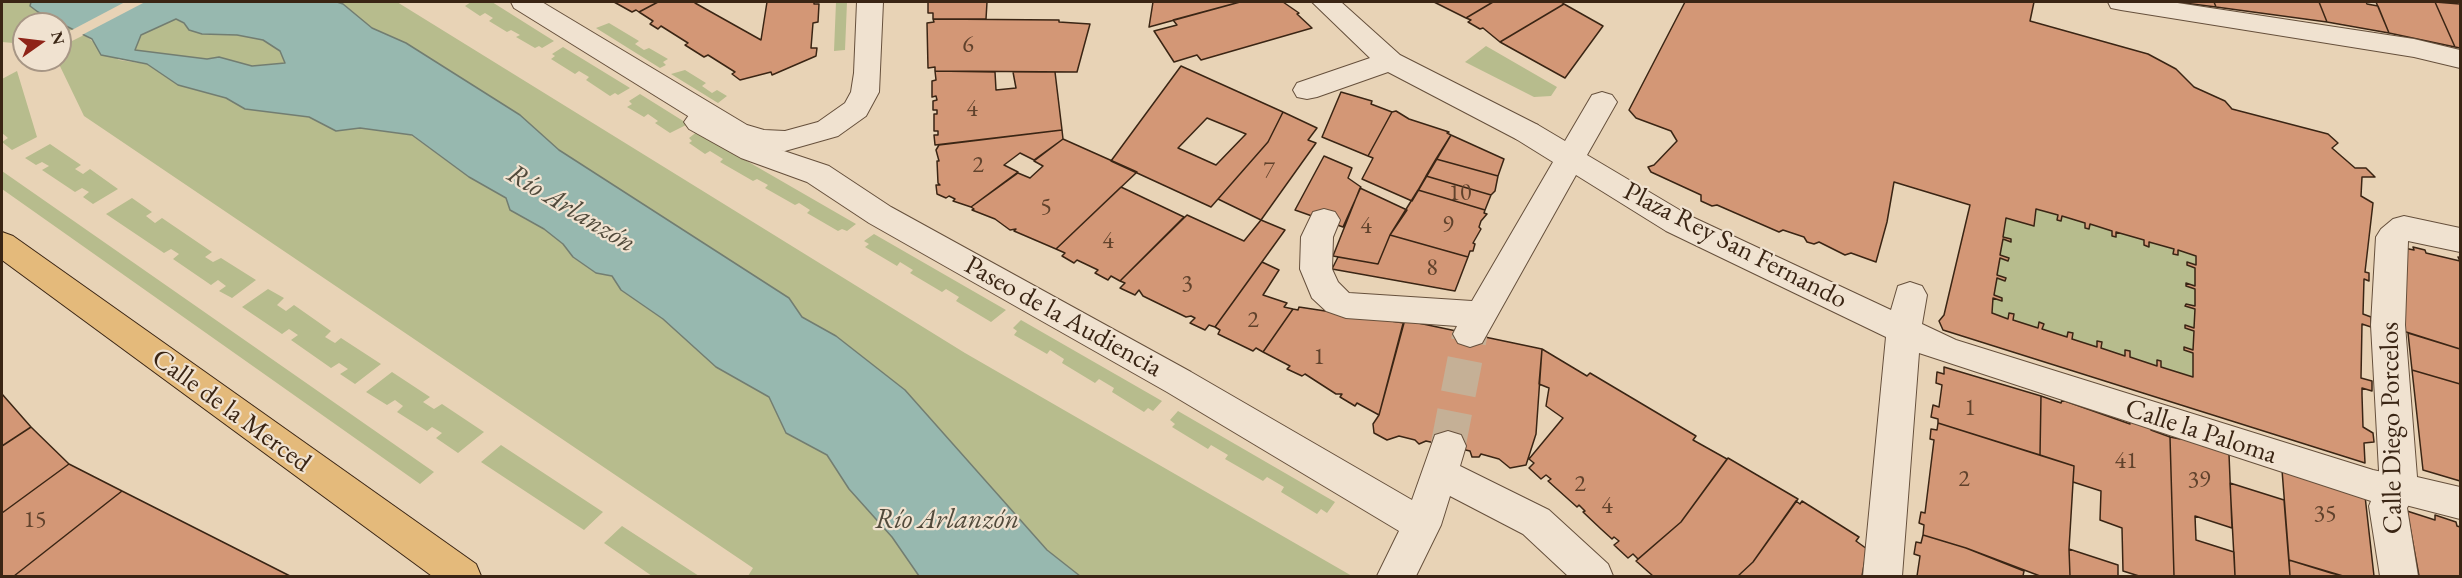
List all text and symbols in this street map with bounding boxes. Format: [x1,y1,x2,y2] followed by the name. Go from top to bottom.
[12,12,72,72] north arrow
[46,29,70,47] text: N
[962,31,974,59] house number: 6
[966,95,978,123] house number: 4
[972,151,984,179] house number: 2
[500,157,642,261] water label: Río Arlanzón
[1263,157,1275,185] house number: 7
[1618,176,1852,316] street label: Plaza Rey San Fernando
[1448,179,1472,207] house number: 10
[1040,193,1052,221] house number: 5
[1442,211,1454,239] house number: 9
[1360,212,1372,240] house number: 4
[1102,227,1114,255] house number: 4
[959,249,1167,385] street label: Paseo de la Audiencia
[1426,254,1438,282] house number: 8
[1181,270,1193,298] house number: 3
[1247,306,1259,334] house number: 2
[2374,322,2410,534] street label: Calle Diego Porcelos
[145,342,317,480] street label: Calle de la Merced
[1313,343,1325,371] house number: 1
[2121,392,2281,472] street label: Calle la Paloma
[1964,394,1976,422] house number: 1
[2114,447,2138,475] house number: 41
[1958,465,1970,493] house number: 2
[2187,466,2211,494] house number: 39
[1574,470,1586,498] house number: 2
[1601,492,1613,520] house number: 4
[2313,500,2337,528] house number: 35
[875,503,1019,537] water label: Río Arlanzón
[23,506,47,534] house number: 15

